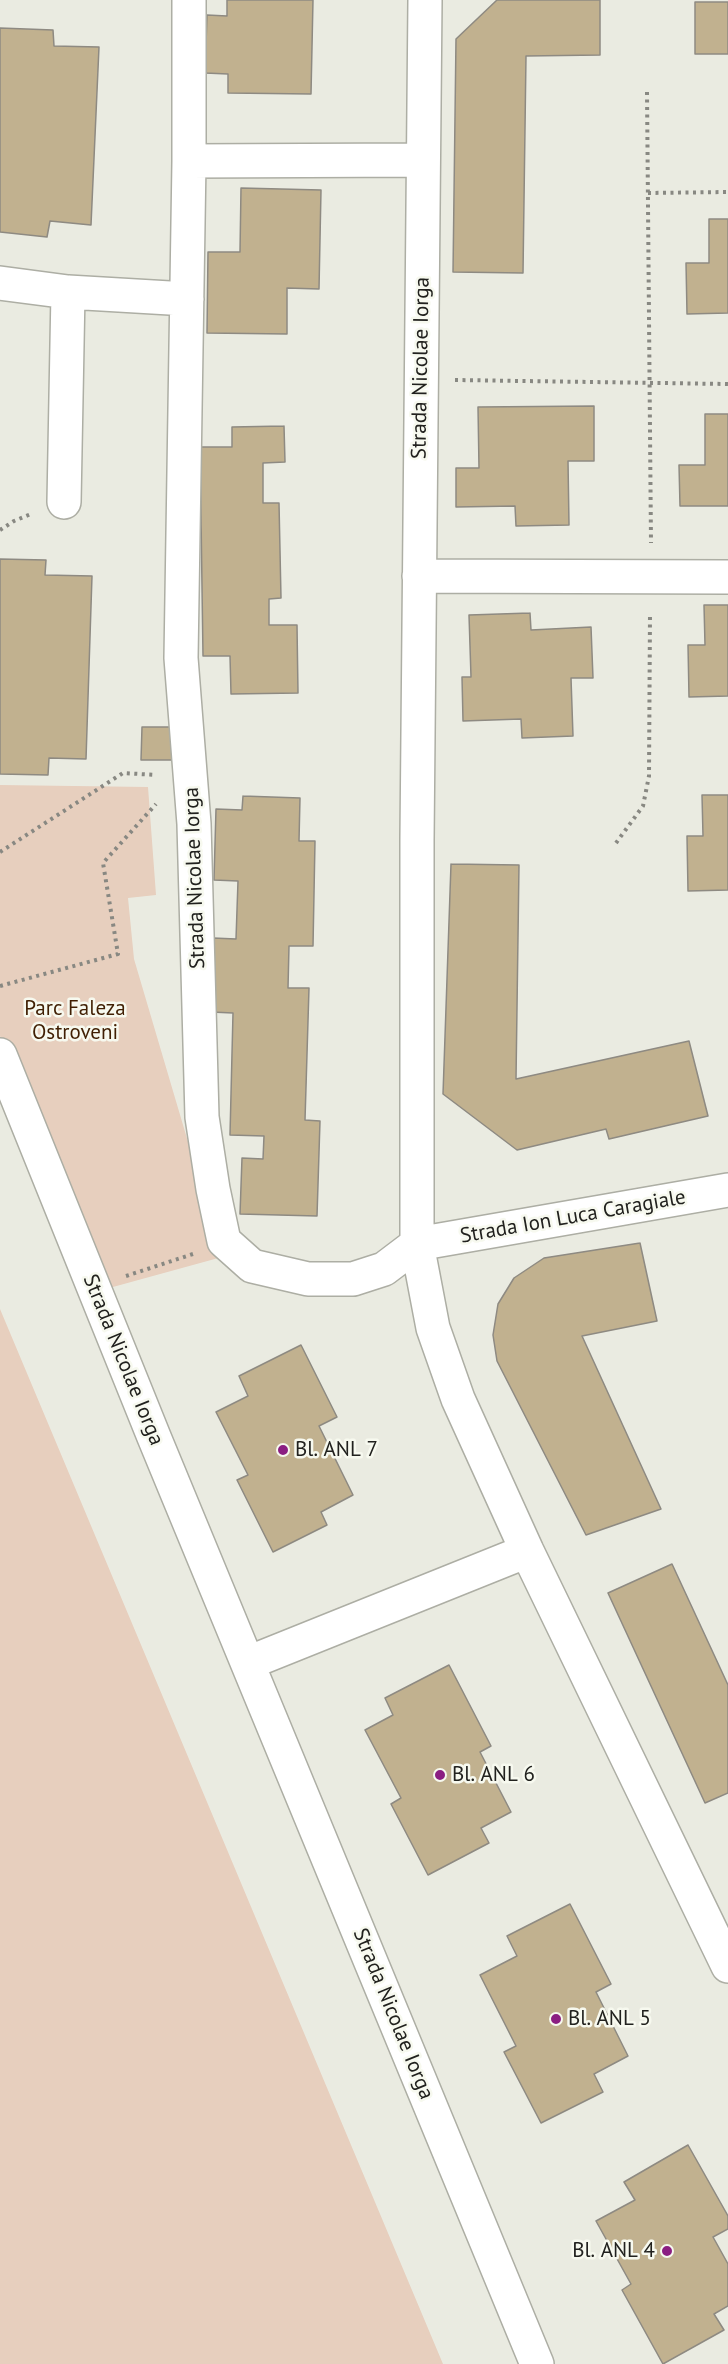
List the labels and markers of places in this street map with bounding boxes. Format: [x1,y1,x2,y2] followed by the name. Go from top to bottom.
[295,1437,378,1463] place label: Bl. ANL 7
[276,1443,290,1457] marker: Bl. ANL 7
[452,1762,535,1788] place label: Bl. ANL 6
[433,1768,447,1782] marker: Bl. ANL 6
[568,2006,651,2032] place label: Bl. ANL 5
[549,2012,563,2026] marker: Bl. ANL 5
[572,2238,655,2264] place label: Bl. ANL 4
[660,2244,674,2258] marker: Bl. ANL 4

